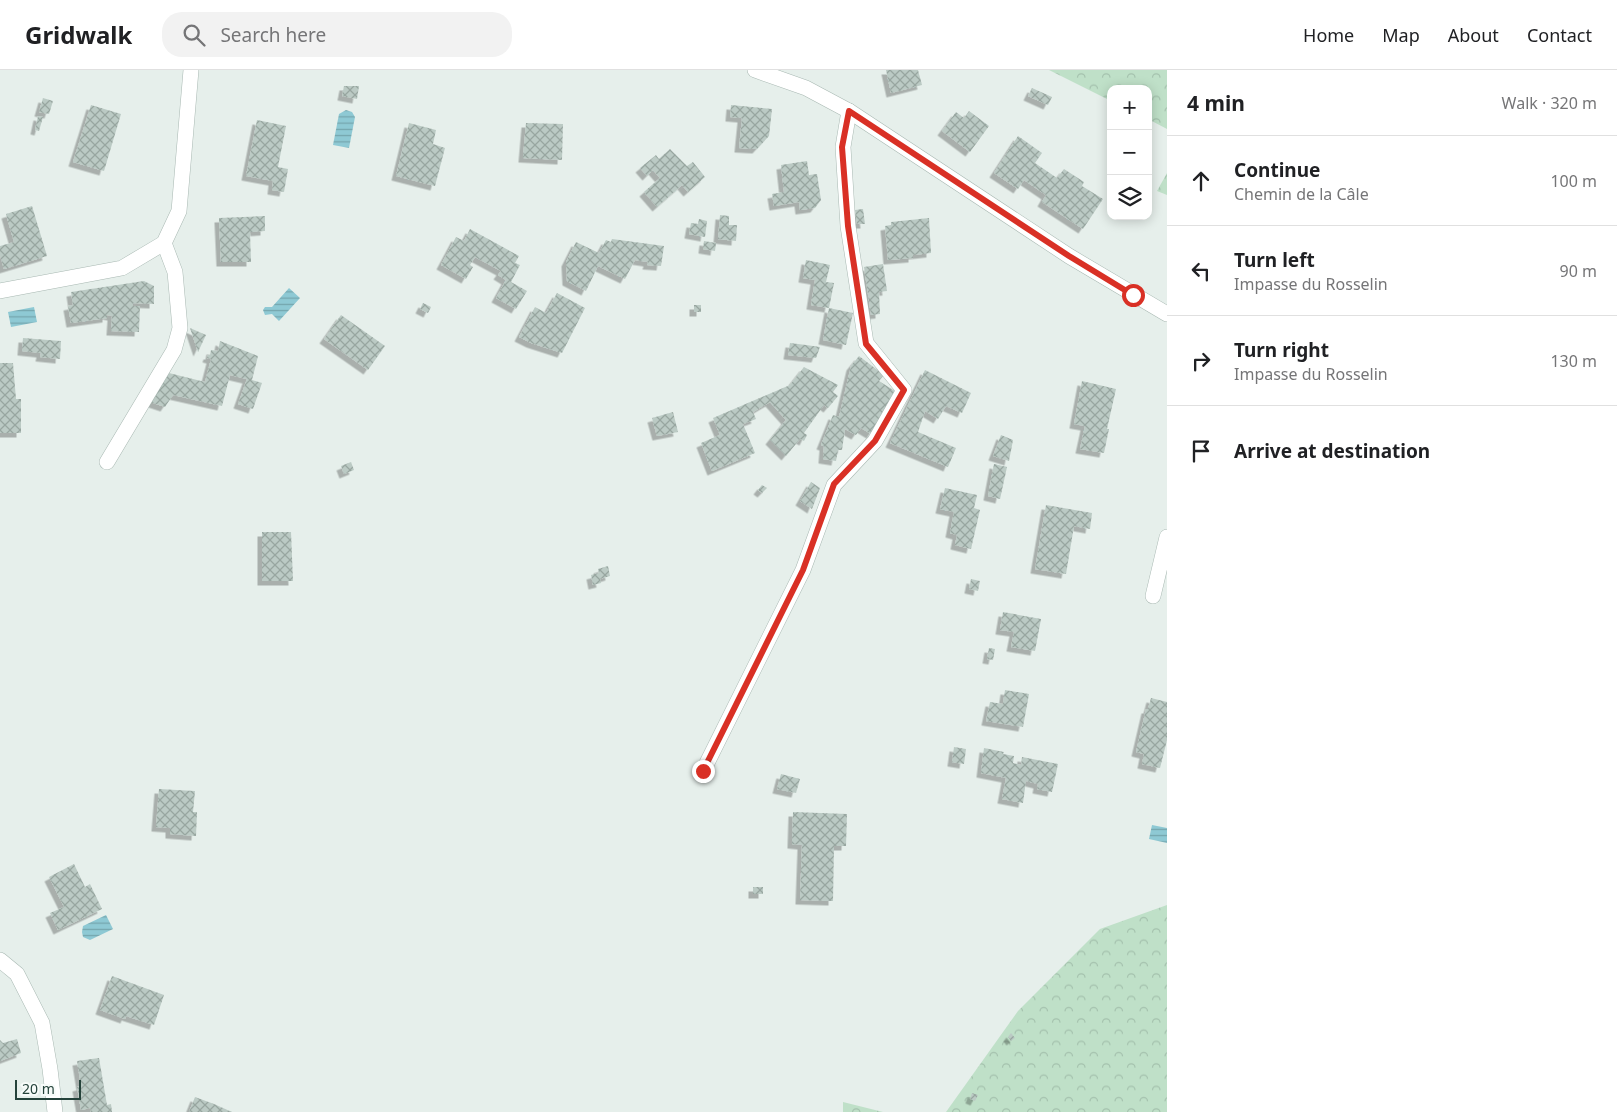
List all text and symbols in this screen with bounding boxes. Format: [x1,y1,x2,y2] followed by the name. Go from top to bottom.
[162,12,512,57] search box
[25,18,132,51] text: Gridwalk
[180,21,208,49] icon: search
[220,22,326,48] text: Search here
[1303,23,1354,47] text: Home
[1382,23,1420,47] text: Map
[1448,23,1499,47] text: About
[1527,23,1592,47] text: Contact
[1107,85,1152,220] map controls
[1107,85,1152,130] button: +
[1187,89,1245,117] text: 4 min
[1502,92,1597,114] text: Walk · 320 m
[1107,130,1152,175] button: −
[1234,157,1320,183] text: Continue
[1187,167,1215,195] icon: ahead
[1550,170,1597,192] text: 100 m
[1107,175,1152,220] button: layers
[1234,183,1369,205] text: Chemin de la Câle
[1234,247,1315,273] text: Turn left
[1187,257,1215,285] icon: left
[1560,260,1597,282] text: 90 m
[1234,273,1388,295] text: Impasse du Rosselin
[1122,284,1145,307] route start
[1234,337,1329,363] text: Turn right
[1187,347,1215,375] icon: right
[1550,350,1597,372] text: 130 m
[1234,363,1388,385] text: Impasse du Rosselin
[1187,437,1215,465] icon: arrive
[1234,438,1430,464] text: Arrive at destination
[692,760,715,783] route end
[15,1077,81,1100] scale bar
[22,1079,55,1098] text: 20 m

